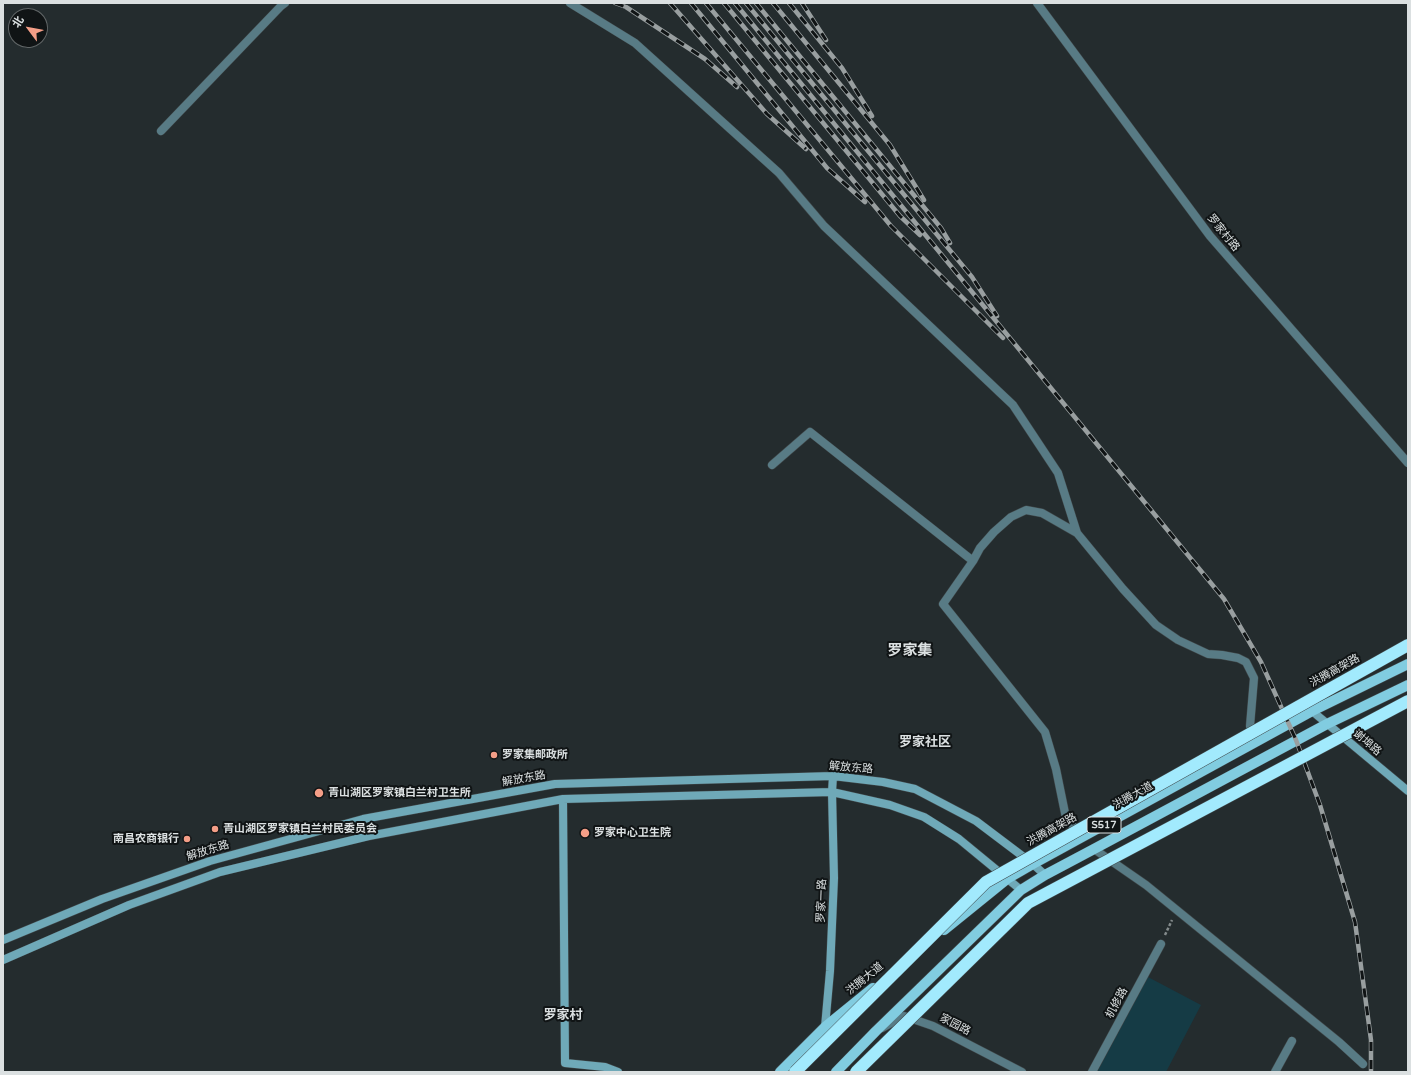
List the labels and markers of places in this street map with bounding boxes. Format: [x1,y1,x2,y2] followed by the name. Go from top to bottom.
[502,748,568,762] place label: 罗家集邮政所
[489,750,499,760] marker: 罗家集邮政所
[328,786,471,800] place label: 青山湖区罗家镇白兰村卫生所
[313,787,325,799] marker: 青山湖区罗家镇白兰村卫生所
[223,822,377,836] place label: 青山湖区罗家镇白兰村民委员会
[210,824,220,834] marker: 青山湖区罗家镇白兰村民委员会
[594,826,671,840] place label: 罗家中心卫生院
[579,827,591,839] marker: 罗家中心卫生院
[113,832,179,846] place label: 南昌农商银行
[182,834,192,844] marker: 南昌农商银行

